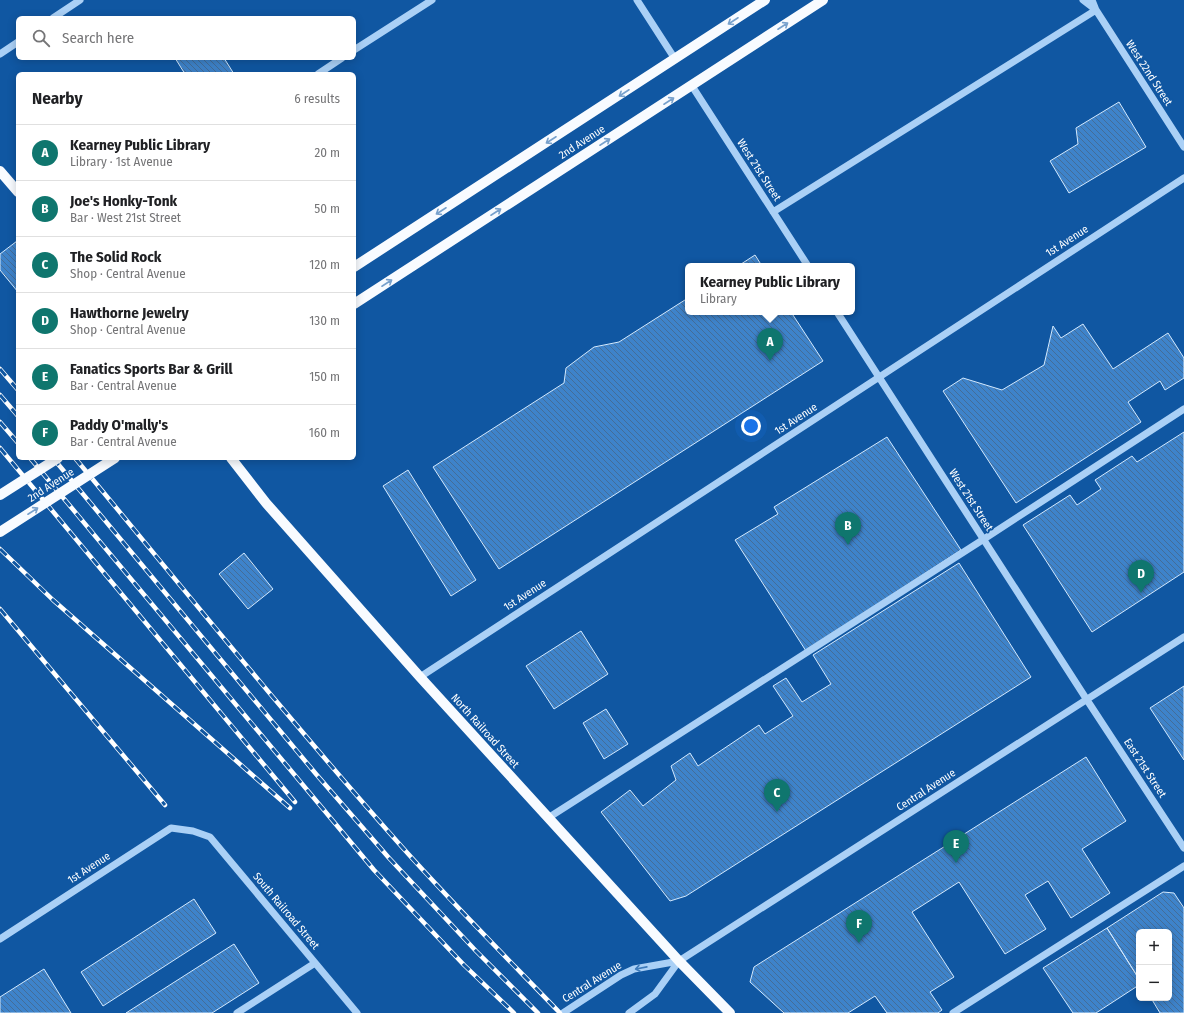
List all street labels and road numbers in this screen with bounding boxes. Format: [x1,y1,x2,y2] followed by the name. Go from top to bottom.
[1123,38,1175,109] street label: West 22nd Street
[557,122,607,162] street label: 2nd Avenue
[734,137,784,204] street label: West 21st Street
[1043,222,1091,260] street label: 1st Avenue
[772,400,820,438] street label: 1st Avenue
[26,465,76,505] street label: 2nd Avenue
[946,467,996,534] street label: West 21st Street
[501,576,549,614] street label: 1st Avenue
[448,691,522,771] street label: North Railroad Street
[1121,736,1169,800] street label: East 21st Street
[894,766,958,814] street label: Central Avenue
[65,849,113,887] street label: 1st Avenue
[250,870,322,952] street label: South Railroad Street
[560,959,624,1005] street label: Central Avenue

